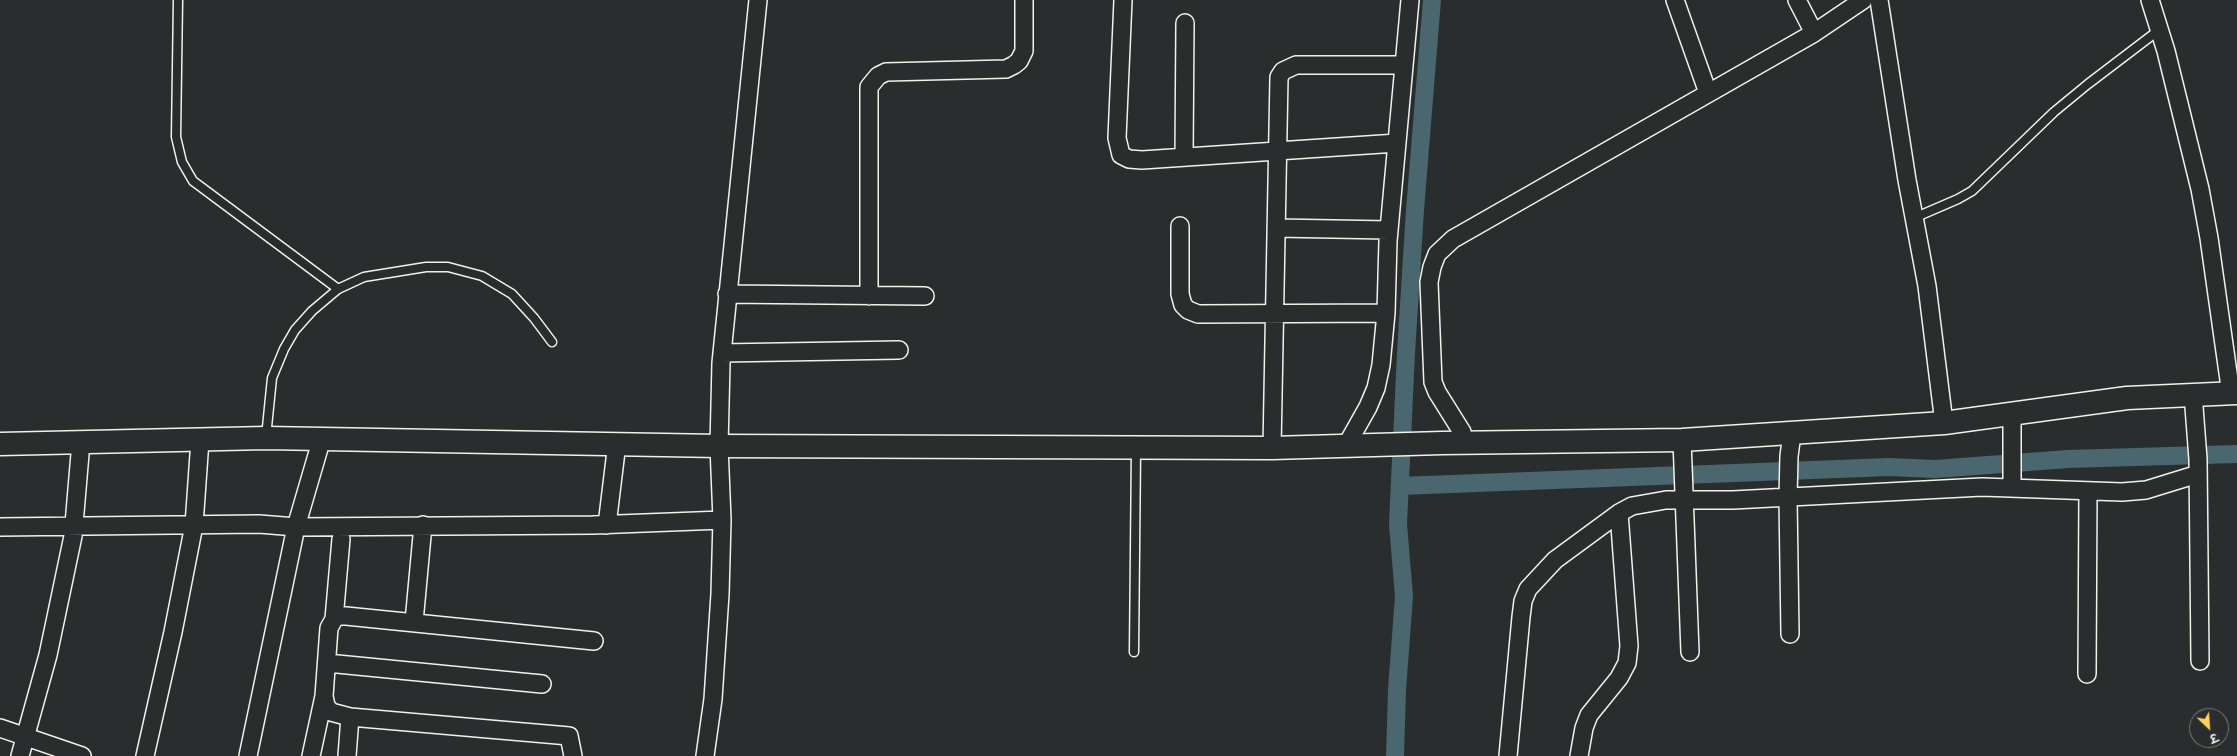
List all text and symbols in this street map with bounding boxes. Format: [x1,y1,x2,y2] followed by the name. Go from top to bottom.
[2189,708,2229,748] north arrow
[2207,729,2221,748] text: उ

